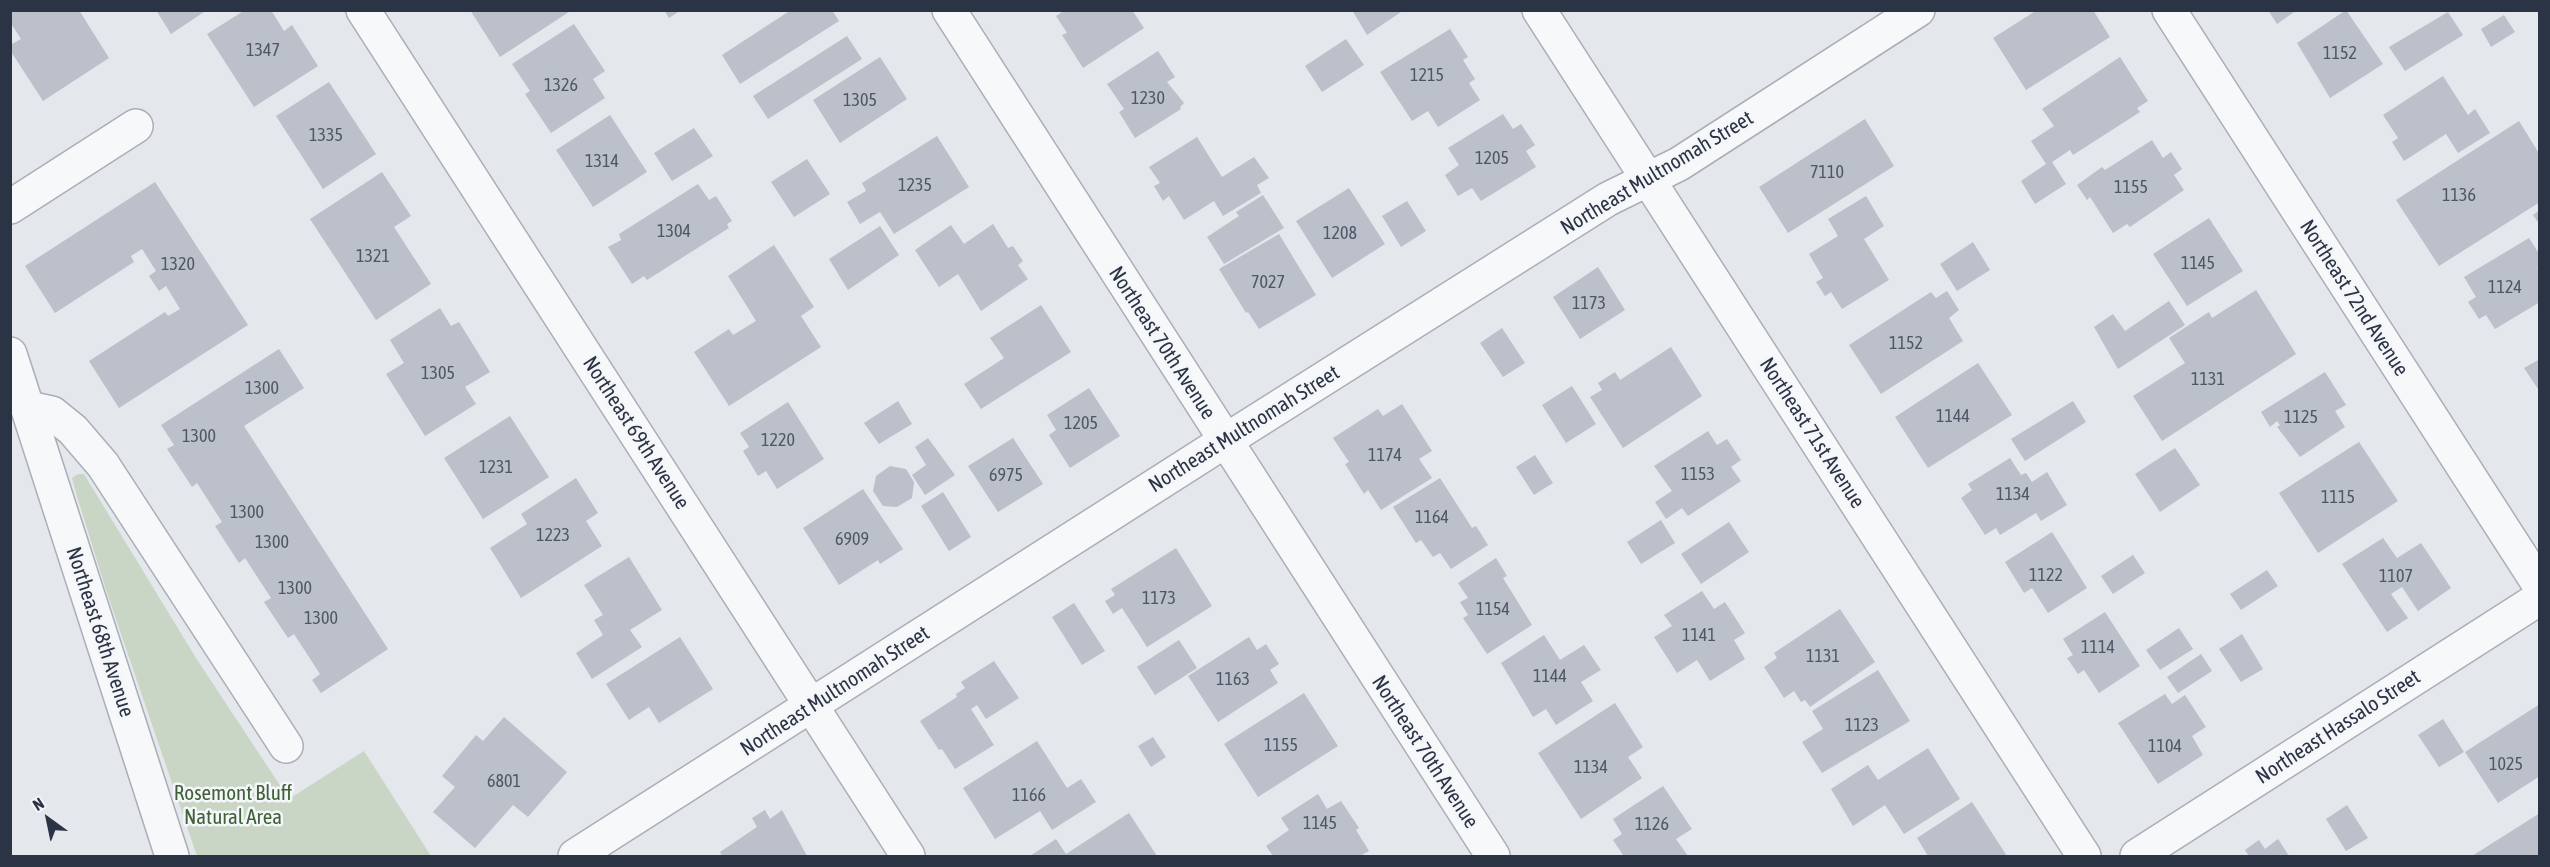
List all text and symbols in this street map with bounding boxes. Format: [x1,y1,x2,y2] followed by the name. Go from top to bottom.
[246,39,280,61] house number: 1347
[2323,42,2357,64] house number: 1152
[1410,64,1444,86] house number: 1215
[544,74,578,96] house number: 1326
[1131,87,1165,109] house number: 1230
[843,89,877,111] house number: 1305
[1556,106,1758,240] street label: Northeast Multnomah Street
[309,124,343,146] house number: 1335
[1475,147,1509,169] house number: 1205
[585,150,619,172] house number: 1314
[1810,161,1844,183] house number: 7110
[898,174,932,196] house number: 1235
[2114,176,2148,198] house number: 1155
[2442,184,2476,206] house number: 1136
[2294,215,2414,381] street label: Northeast 72nd Avenue
[657,220,691,242] house number: 1304
[1323,222,1357,244] house number: 1208
[356,245,390,267] house number: 1321
[2181,252,2215,274] house number: 1145
[161,253,195,275] house number: 1320
[1103,262,1221,424] street label: Northeast 70th Avenue
[1251,271,1285,293] house number: 7027
[2488,276,2522,298] house number: 1124
[1572,292,1606,314] house number: 1173
[1889,332,1923,354] house number: 1152
[577,352,695,514] street label: Northeast 69th Avenue
[1754,353,1870,513] street label: Northeast 71st Avenue
[1144,360,1344,498] street label: Northeast Multnomah Street
[421,362,455,384] house number: 1305
[2191,368,2225,390] house number: 1131
[245,377,279,399] house number: 1300
[1936,405,1970,427] house number: 1144
[2284,406,2318,428] house number: 1125
[1064,412,1098,434] house number: 1205
[182,425,216,447] house number: 1300
[761,429,795,451] house number: 1220
[1368,444,1402,466] house number: 1174
[479,456,513,478] house number: 1231
[1681,463,1715,485] house number: 1153
[989,464,1023,486] house number: 6975
[1996,483,2030,505] house number: 1134
[2321,486,2355,508] house number: 1115
[230,501,264,523] house number: 1300
[1415,506,1449,528] house number: 1164
[536,524,570,546] house number: 1223
[835,528,869,550] house number: 6909
[255,531,289,553] house number: 1300
[61,544,139,720] street label: Northeast 68th Avenue
[2029,564,2063,586] house number: 1122
[2379,565,2413,587] house number: 1107
[278,577,312,599] house number: 1300
[1142,587,1176,609] house number: 1173
[1476,598,1510,620] house number: 1154
[304,607,338,629] house number: 1300
[736,621,934,761] street label: Northeast Multnomah Street
[1682,624,1716,646] house number: 1141
[2081,636,2115,658] house number: 1114
[1806,645,1840,667] house number: 1131
[2251,664,2425,790] street label: Northeast Hassalo Street
[1533,665,1567,687] house number: 1144
[1216,668,1250,690] house number: 1163
[1366,671,1484,833] street label: Northeast 70th Avenue
[1845,714,1879,736] house number: 1123
[1264,734,1298,756] house number: 1155
[2148,735,2182,757] house number: 1104
[2489,753,2523,775] house number: 1025
[1574,756,1608,778] house number: 1134
[487,770,521,792] house number: 6801
[174,780,292,830] park label: Rosemont Bluff Natural Area
[1012,784,1046,806] house number: 1166
[18,789,78,849] north arrow
[29,794,47,814] text: N
[1303,812,1337,834] house number: 1145
[1635,813,1669,835] house number: 1126

